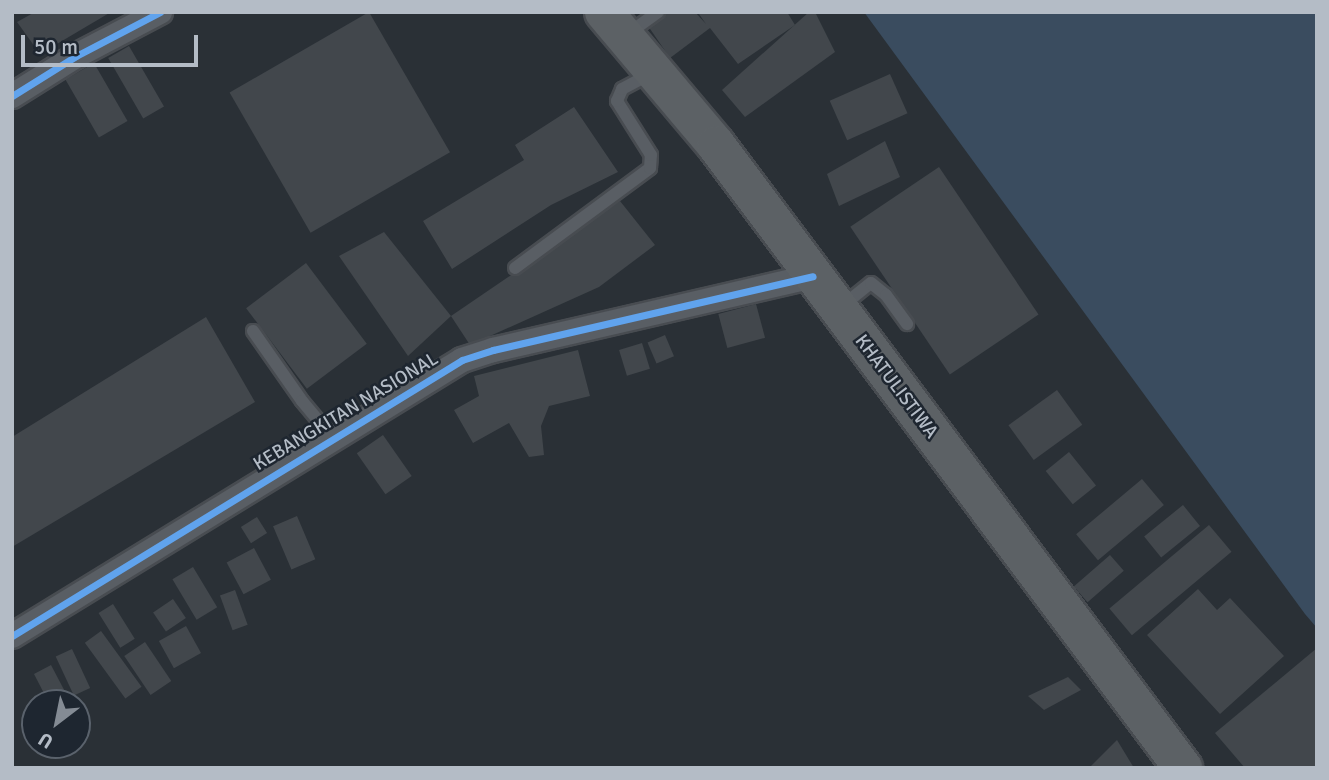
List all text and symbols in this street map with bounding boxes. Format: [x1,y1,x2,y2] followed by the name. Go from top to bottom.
[24,21,201,65] scale bar
[34,34,78,60] text: 50 m
[850,331,942,443] street label: KHATULISTIWA
[249,348,443,476] street label: KEBANGKITAN NASIONAL
[21,689,91,759] north arrow
[34,727,58,754] text: U

